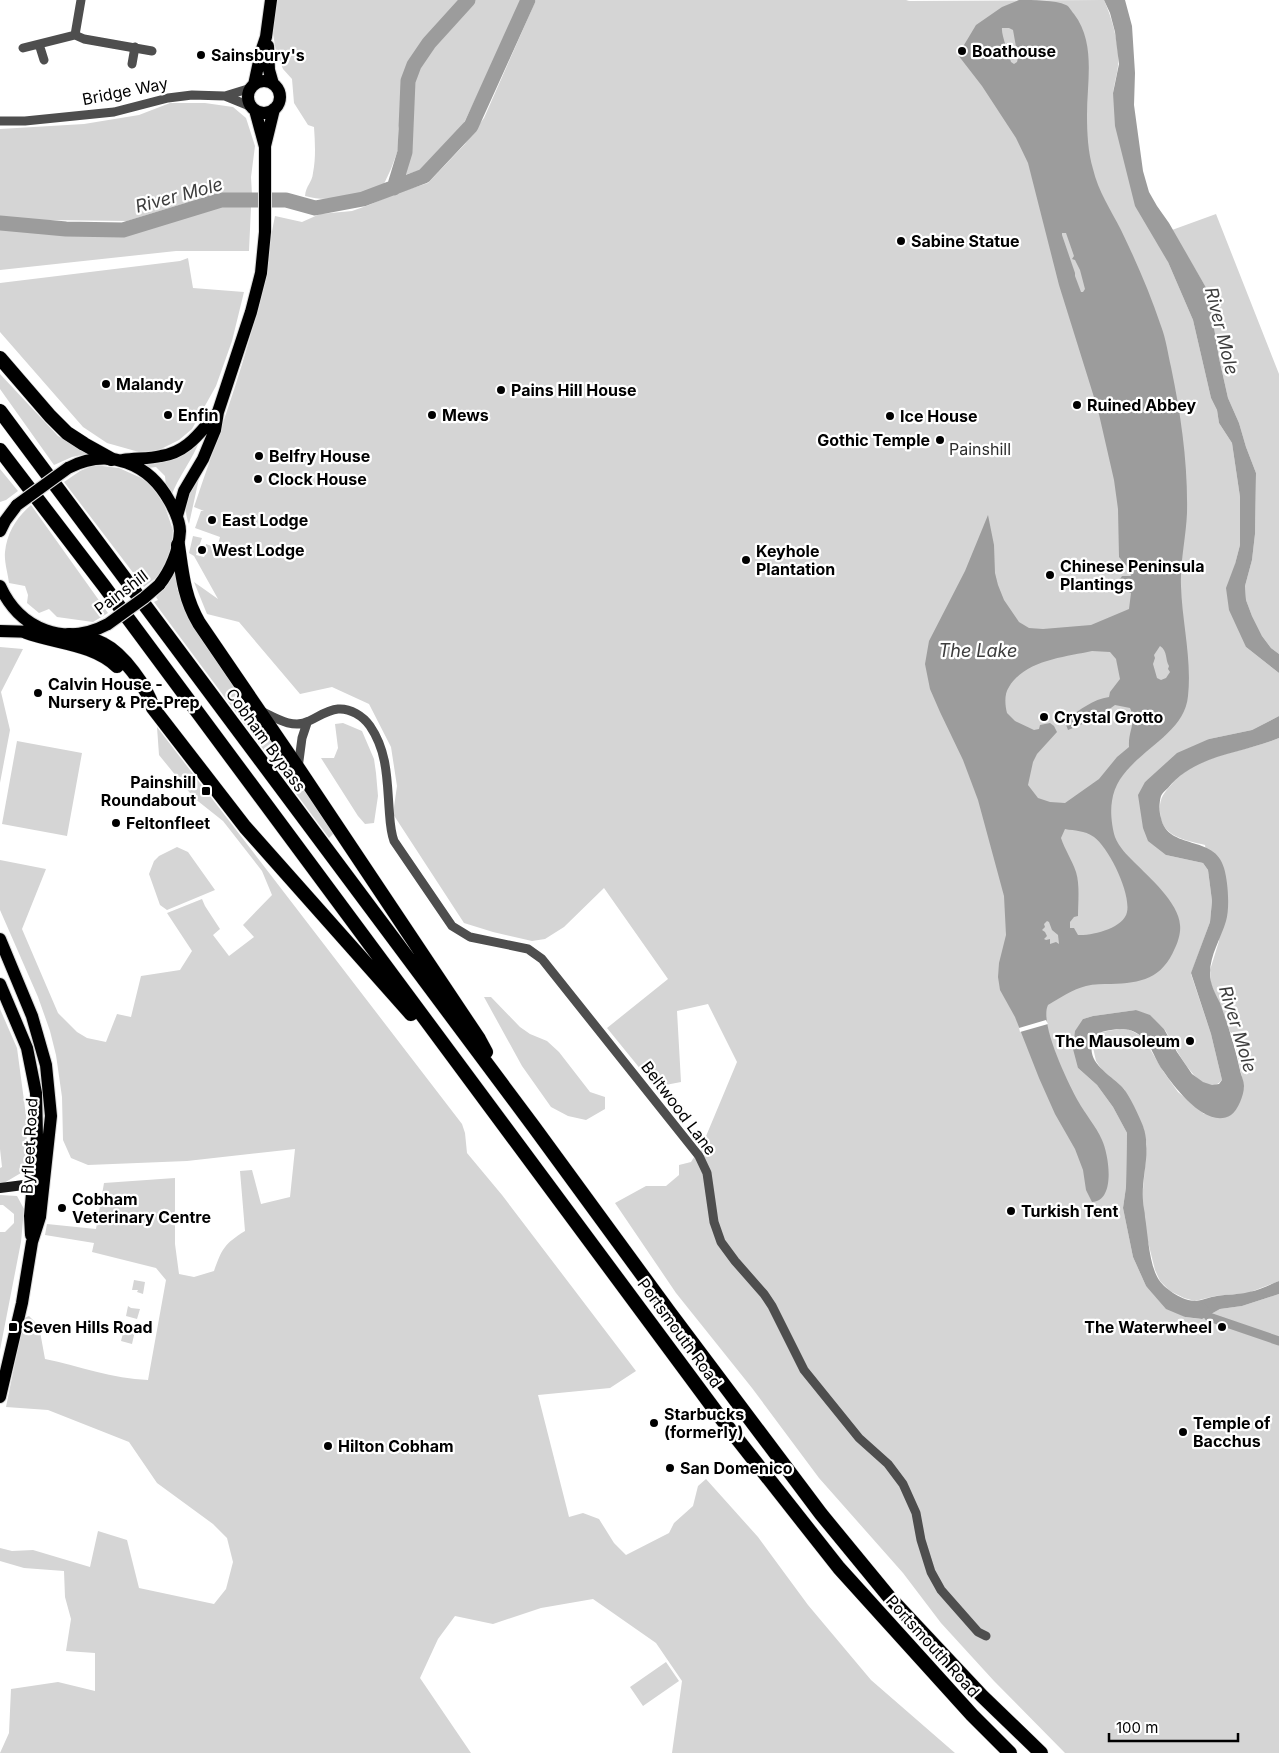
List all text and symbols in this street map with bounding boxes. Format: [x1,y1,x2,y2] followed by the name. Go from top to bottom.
[972,41,1056,61] place label: Boathouse
[211,45,305,65] place label: Sainsbury's
[956,45,968,57] marker: Boathouse
[195,49,207,61] marker: Sainsbury's
[81,73,169,109] street label: Bridge Way
[133,173,225,217] water label: River Mole
[911,231,1020,251] place label: Sabine Statue
[895,235,907,247] marker: Sabine Statue
[1201,285,1243,377] water label: River Mole
[116,374,184,394] place label: Malandy
[100,378,112,390] marker: Malandy
[511,380,636,400] place label: Pains Hill House
[495,384,507,396] marker: Pains Hill House
[1087,395,1197,415] place label: Ruined Abbey
[1071,399,1083,411] marker: Ruined Abbey
[178,405,218,425] place label: Enfin
[442,405,489,425] place label: Mews
[900,406,977,426] place label: Ice House
[162,409,174,421] marker: Enfin
[426,409,438,421] marker: Mews
[884,410,896,422] marker: Ice House
[817,430,930,450] place label: Gothic Temple
[934,434,946,446] marker: Gothic Temple
[949,439,1011,459] park label: Painshill
[269,446,370,466] place label: Belfry House
[253,450,265,462] marker: Belfry House
[268,469,367,489] place label: Clock House
[252,473,264,485] marker: Clock House
[222,510,308,530] place label: East Lodge
[206,514,218,526] marker: East Lodge
[212,540,305,560] place label: West Lodge
[756,541,835,579] place label: Keyhole Plantation
[196,544,208,556] marker: West Lodge
[740,554,752,566] marker: Keyhole Plantation
[1060,556,1204,594] place label: Chinese Peninsula Plantings
[90,565,152,619] street label: Painshill
[1044,569,1056,581] marker: Chinese Peninsula Plantings
[939,640,1017,661] water label: The Lake
[48,674,200,712] place label: Calvin House - Nursery & Pre-Prep
[222,684,310,796] street label: Cobham Bypass
[32,687,44,699] marker: Calvin House - Nursery & Pre-Prep
[1054,707,1163,727] place label: Crystal Grotto
[1038,711,1050,723] marker: Crystal Grotto
[101,772,196,810] place label: Painshill Roundabout
[200,785,212,797] marker: Painshill Roundabout
[126,813,210,833] place label: Feltonfleet
[110,817,122,829] marker: Feltonfleet
[1215,983,1261,1075] water label: River Mole
[1055,1031,1180,1051] place label: The Mausoleum
[1184,1035,1196,1047] marker: The Mausoleum
[637,1057,721,1159] street label: Beltwood Lane
[16,1097,42,1195] street label: Byfleet Road
[72,1189,211,1227] place label: Cobham Veterinary Centre
[1021,1201,1118,1221] place label: Turkish Tent
[56,1202,68,1214] marker: Cobham Veterinary Centre
[1005,1205,1017,1217] marker: Turkish Tent
[634,1274,726,1392] street label: Portsmouth Road
[23,1317,153,1337] place label: Seven Hills Road
[1084,1317,1212,1337] place label: The Waterwheel
[7,1321,19,1333] marker: Seven Hills Road
[1216,1321,1228,1333] marker: The Waterwheel
[664,1404,744,1442] place label: Starbucks (formerly)
[1193,1413,1271,1451] place label: Temple of Bacchus
[648,1417,660,1429] marker: Starbucks (formerly)
[1177,1426,1189,1438] marker: Temple of Bacchus
[338,1436,454,1456] place label: Hilton Cobham
[322,1440,334,1452] marker: Hilton Cobham
[680,1458,793,1478] place label: San Domenico
[664,1462,676,1474] marker: San Domenico
[882,1591,984,1701] street label: Portsmouth Road
[1109,1710,1238,1742] scale bar
[1116,1718,1158,1737] text: 100 m

